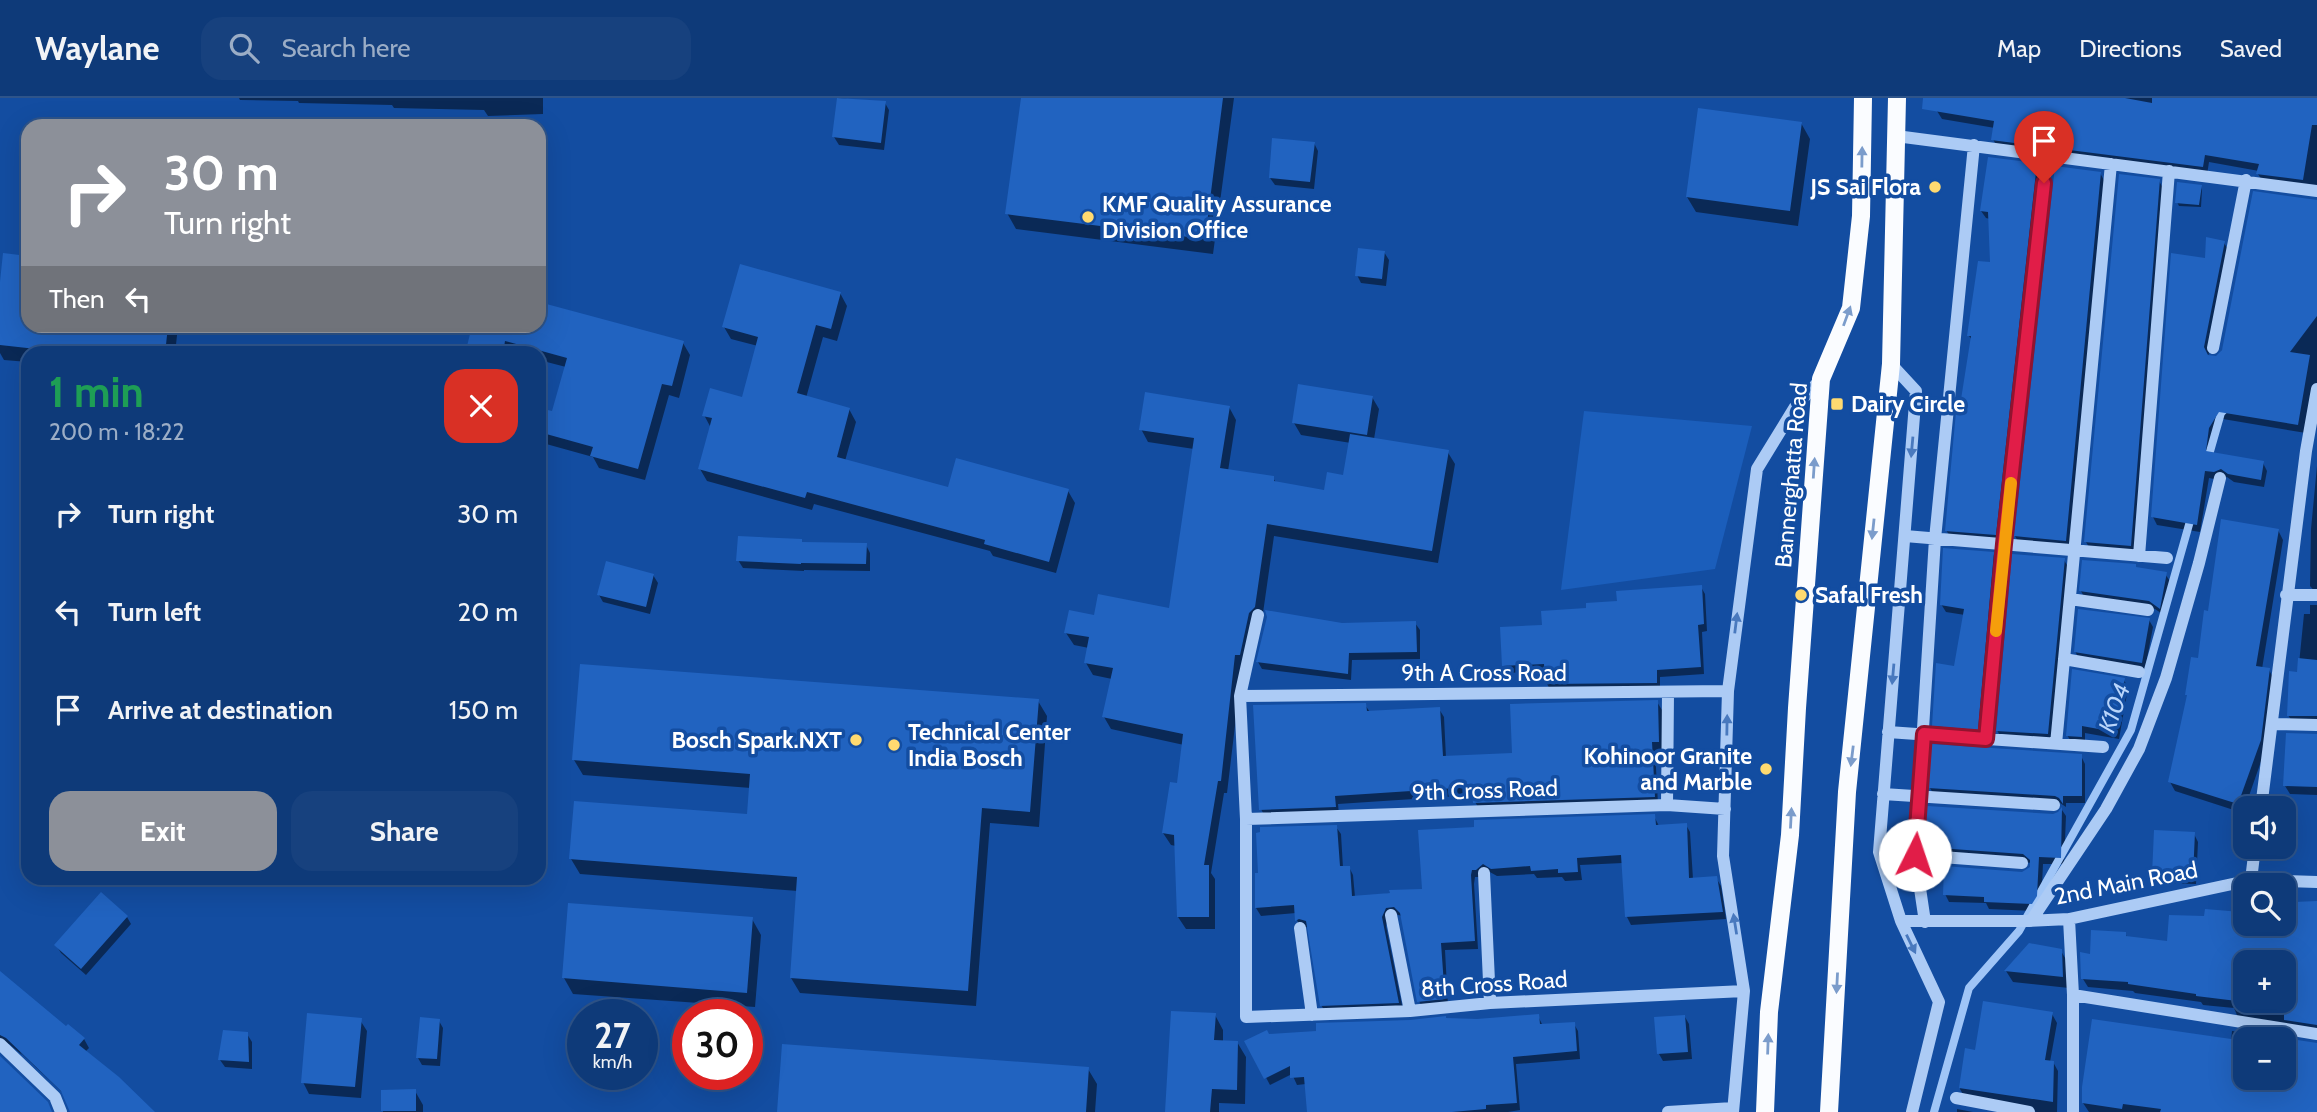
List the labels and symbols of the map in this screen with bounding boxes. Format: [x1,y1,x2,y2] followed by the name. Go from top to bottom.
[2014,111,2074,183] pin
[1856,146,1868,168] one-way arrow
[1810,173,1922,201] place label: JS Sai Flora
[1927,179,1943,195] marker: JS Sai Flora
[1102,190,1332,244] place label: KMF Quality Assurance Division Office
[1080,209,1096,225] marker: KMF Quality Assurance Division Office
[1842,305,1853,326] one-way arrow
[1769,381,1813,569] street label: Bannerghatta Road
[1851,390,1965,418] place label: Dairy Circle
[1829,396,1845,412] marker: Dairy Circle
[1906,436,1917,458] one-way arrow
[1809,457,1820,479] one-way arrow
[1868,519,1879,541] one-way arrow
[1815,581,1923,609] place label: Safal Fresh
[1793,587,1809,603] marker: Safal Fresh
[1731,612,1742,634] one-way arrow
[1401,659,1567,687] street label: 9th A Cross Road
[1887,663,1898,685] one-way arrow
[2092,679,2136,737] water label: K104
[1721,714,1732,736] one-way arrow
[908,718,1071,772] place label: Technical Center India Bosch
[671,726,842,754] place label: Bosch Spark.NXT
[848,732,864,748] marker: Bosch Spark.NXT
[886,737,902,753] marker: Technical Center India Bosch
[1583,742,1752,796] place label: Kohinoor Granite and Marble
[1846,745,1857,767] one-way arrow
[1758,761,1774,777] marker: Kohinoor Granite and Marble
[1411,773,1559,807] street label: 9th Cross Road
[1786,806,1797,828] one-way arrow
[1878,818,1952,892] position arrow
[2052,855,2200,911] street label: 2nd Main Road
[1729,912,1740,934] one-way arrow
[1906,933,1917,954] one-way arrow
[1420,965,1568,1003] street label: 8th Cross Road
[1832,972,1843,994] one-way arrow
[672,999,763,1090] speed limit sign: 30
[1763,1033,1774,1055] one-way arrow

